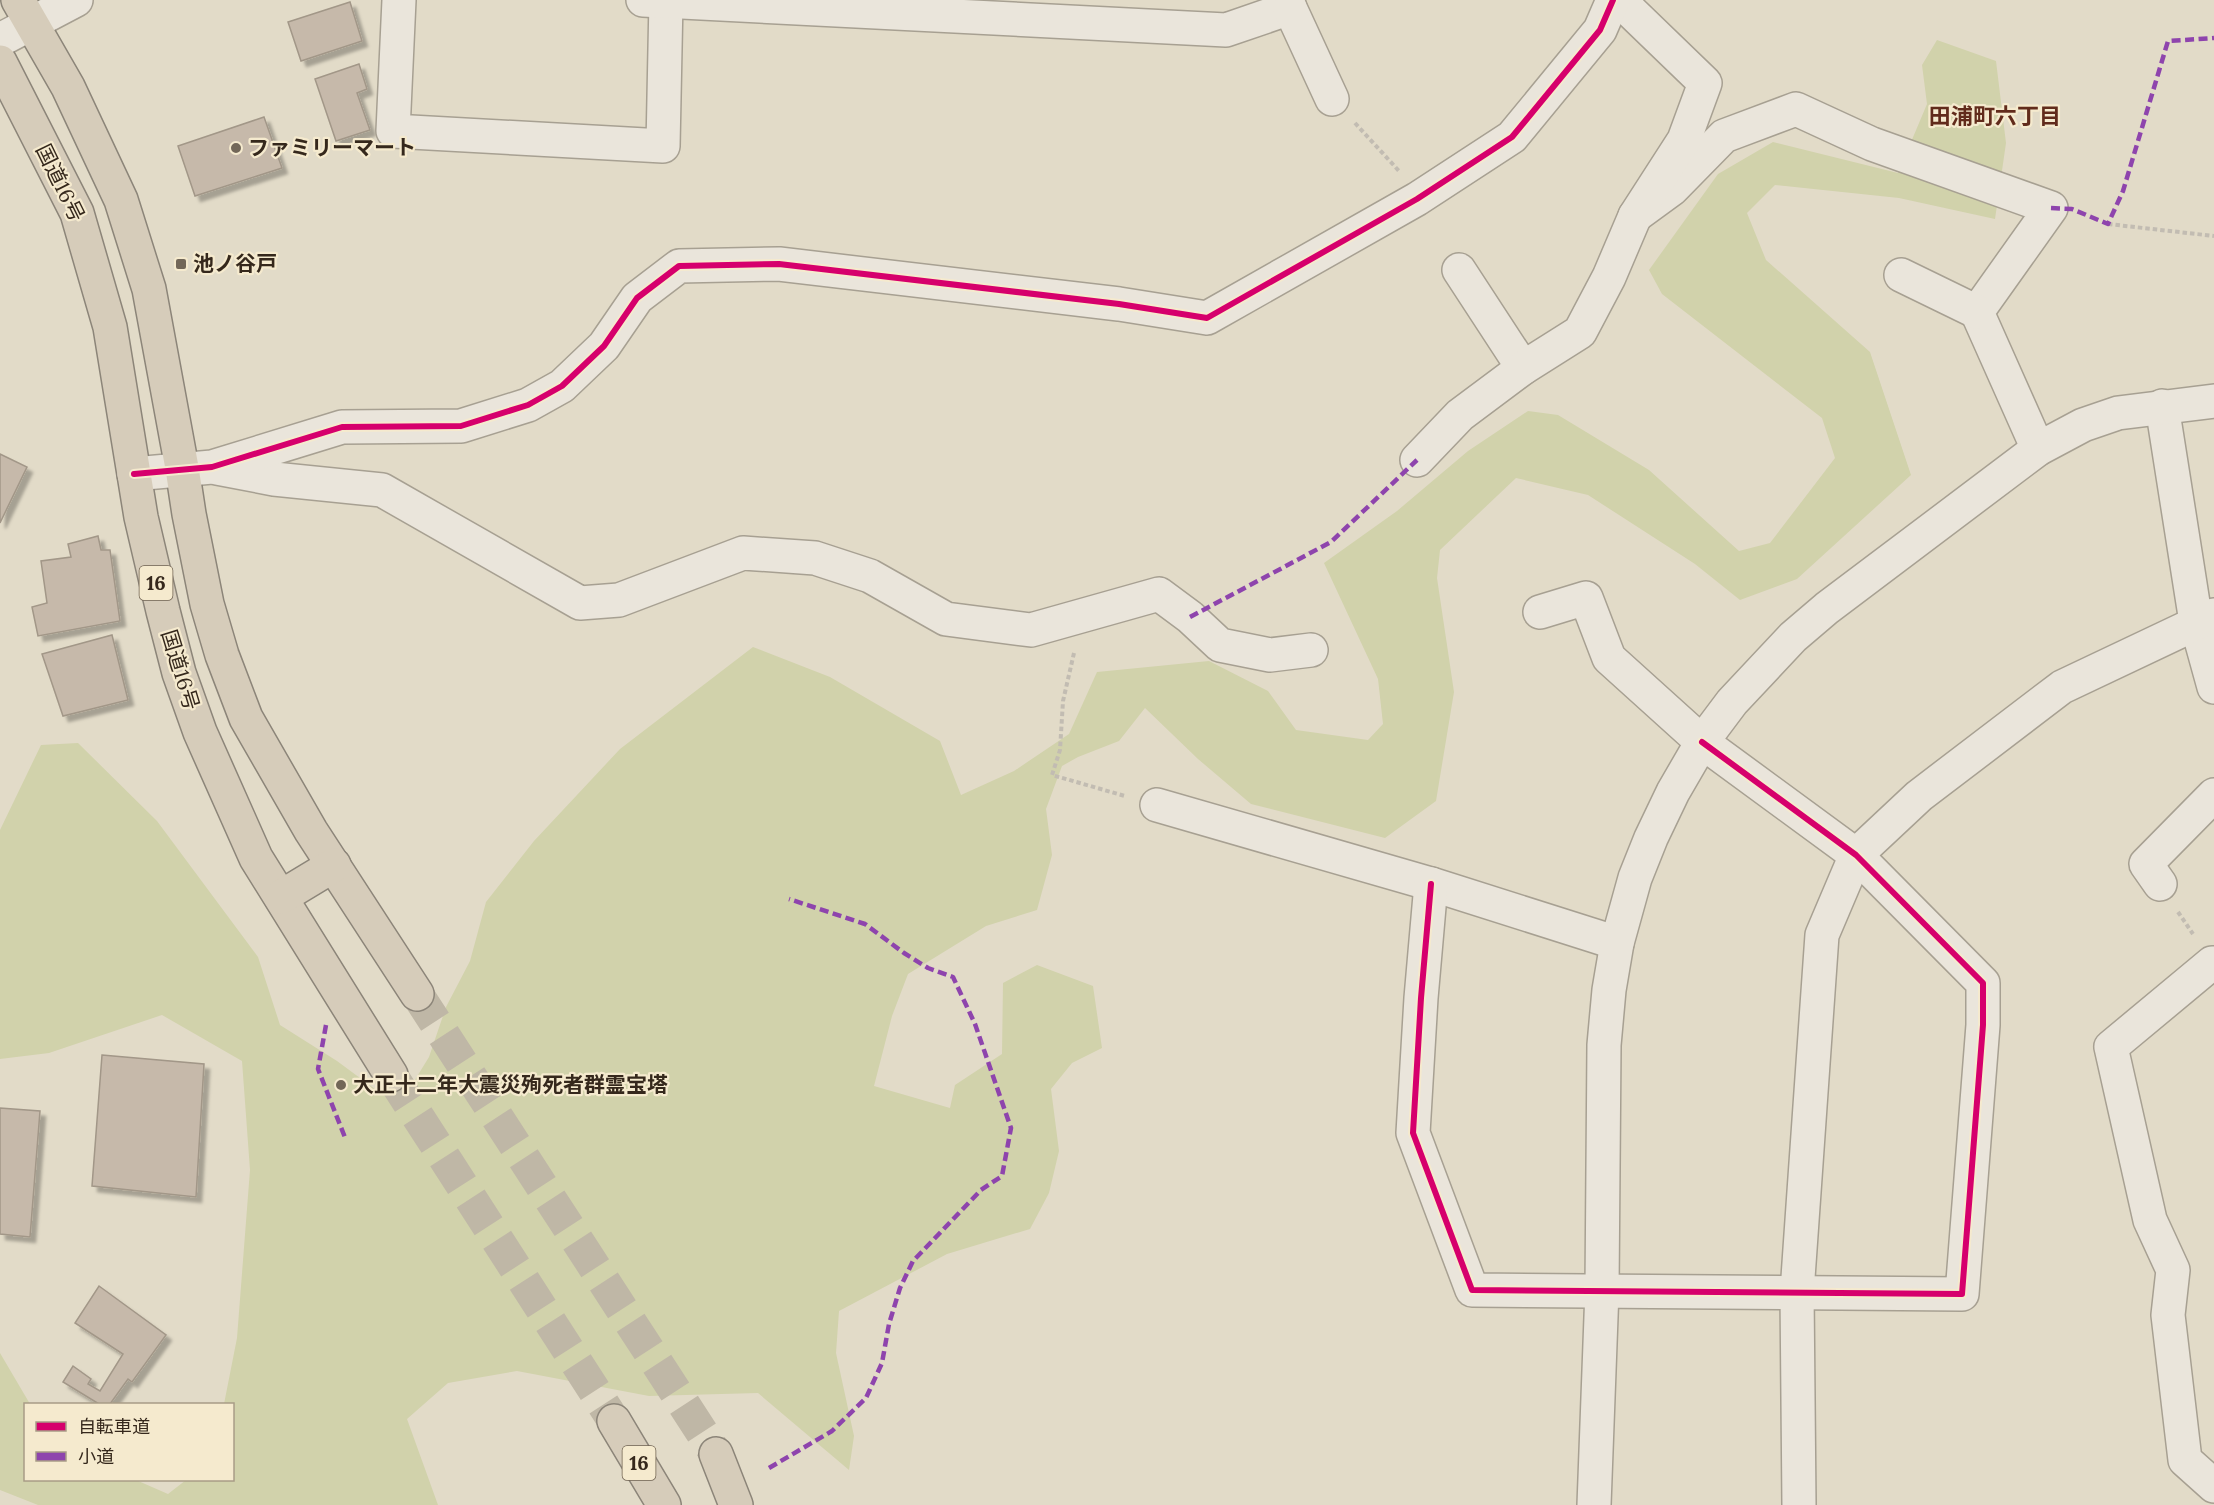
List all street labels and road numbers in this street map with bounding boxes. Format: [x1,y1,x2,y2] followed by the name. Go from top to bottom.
[30,140,91,226] street label: 国道16号
[140,566,172,600] road number: 16
[155,626,205,713] street label: 国道16号
[622,1446,656,1480] road number: 16

